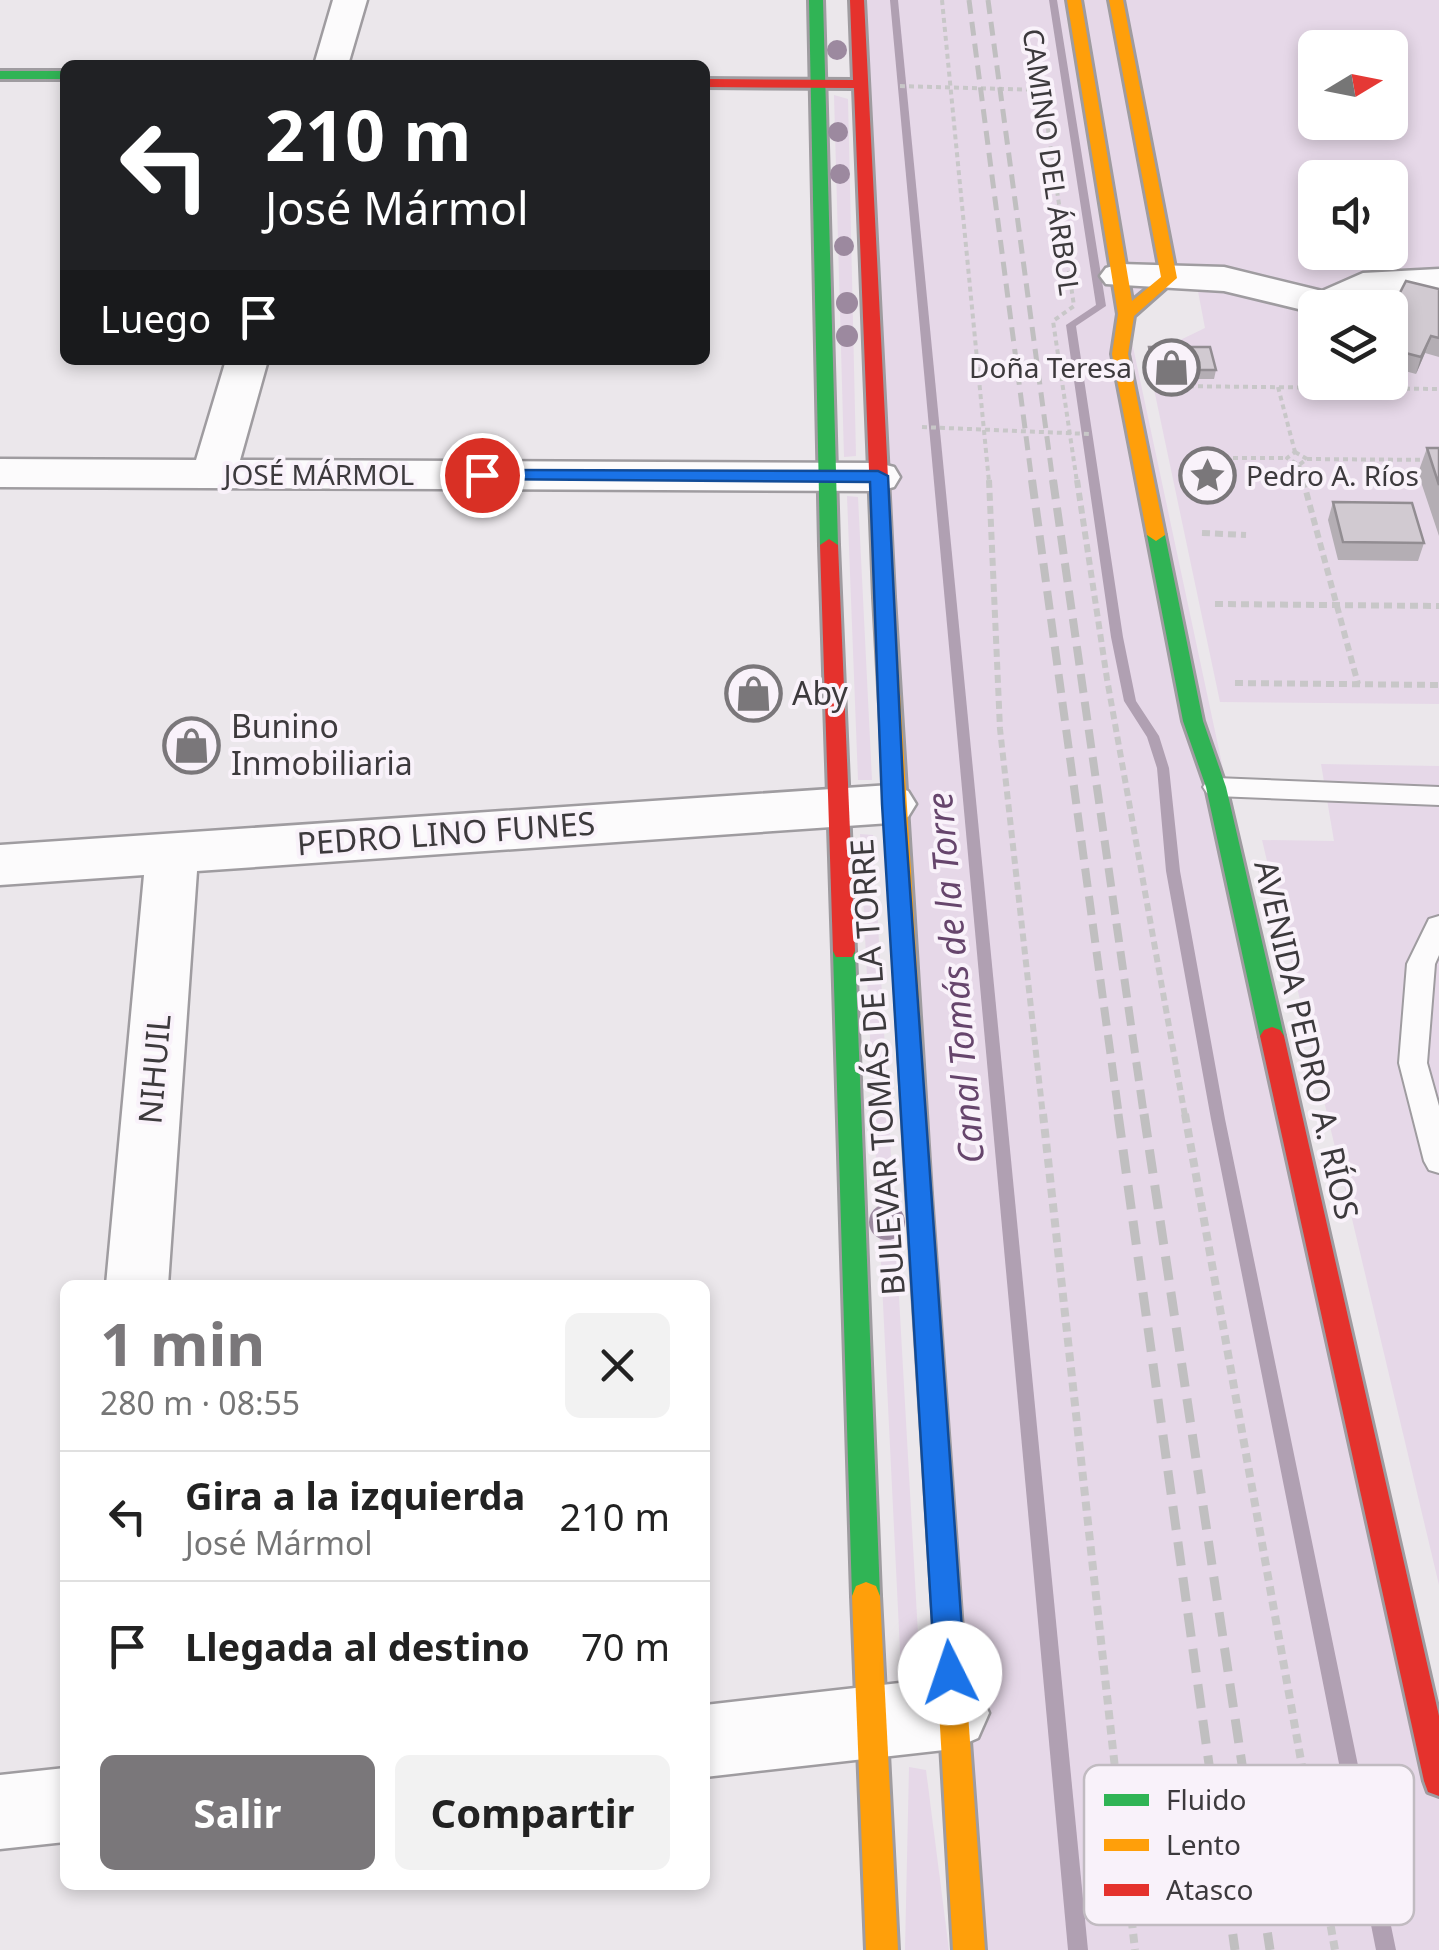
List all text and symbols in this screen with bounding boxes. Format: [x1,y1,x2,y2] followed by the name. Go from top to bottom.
[1014,26,1090,298] street label: CAMINO DEL ÁRBOL
[1298,30,1408,140] north arrow
[1298,30,1408,400] map controls
[265,86,472,182] text: 210 m
[100,100,230,230] icon: left
[1298,160,1408,270] button: sound
[265,177,529,238] text: José Mármol
[231,290,286,345] icon: arrive
[1298,290,1408,400] button: layers
[100,292,211,344] text: Luego
[1141,338,1201,398] shop icon: Doña Teresa
[969,348,1132,386] place label: Doña Teresa
[440,433,525,518] pin
[1177,446,1237,506] place icon: Pedro A. Ríos
[455,448,510,503] icon: arrive
[221,455,414,493] street label: JOSÉ MÁRMOL
[1246,456,1419,494] place label: Pedro A. Ríos
[723,664,783,724] shop icon: Aby
[792,671,848,714] place label: Aby
[231,704,413,784] place label: Bunino Inmobiliaria
[162,715,222,775] shop icon: Bunino Inmobiliaria
[915,791,994,1166] water label: Canal Tomás de la Torre
[295,801,596,864] street label: PEDRO LINO FUNES
[839,837,914,1297] street label: BULEVAR TOMÁS DE LA TORRE
[1245,856,1370,1223] street label: AVENIDA PEDRO A. RÍOS
[127,1012,180,1125] street label: NIHUIL
[100,1302,265,1384] text: 1 min
[565,1313,670,1418] button: close
[100,1381,300,1424] text: 280 m · 08:55
[185,1469,525,1521] text: Gira a la izquierda
[100,1489,155,1544] icon: left
[559,1490,670,1542] text: 210 m
[185,1521,373,1564] text: José Mármol
[100,1619,155,1674] icon: arrive
[185,1620,530,1672] text: Llegada al destino
[581,1620,670,1672] text: 70 m
[898,1621,1002,1725] position arrow
[100,1755,375,1870] button: Salir
[395,1755,670,1870] button: Compartir
[1084,1765,1414,1925] legend
[1166,1780,1246,1818] text: Fluido
[1166,1825,1241,1863] text: Lento
[1166,1870,1254,1908] text: Atasco

